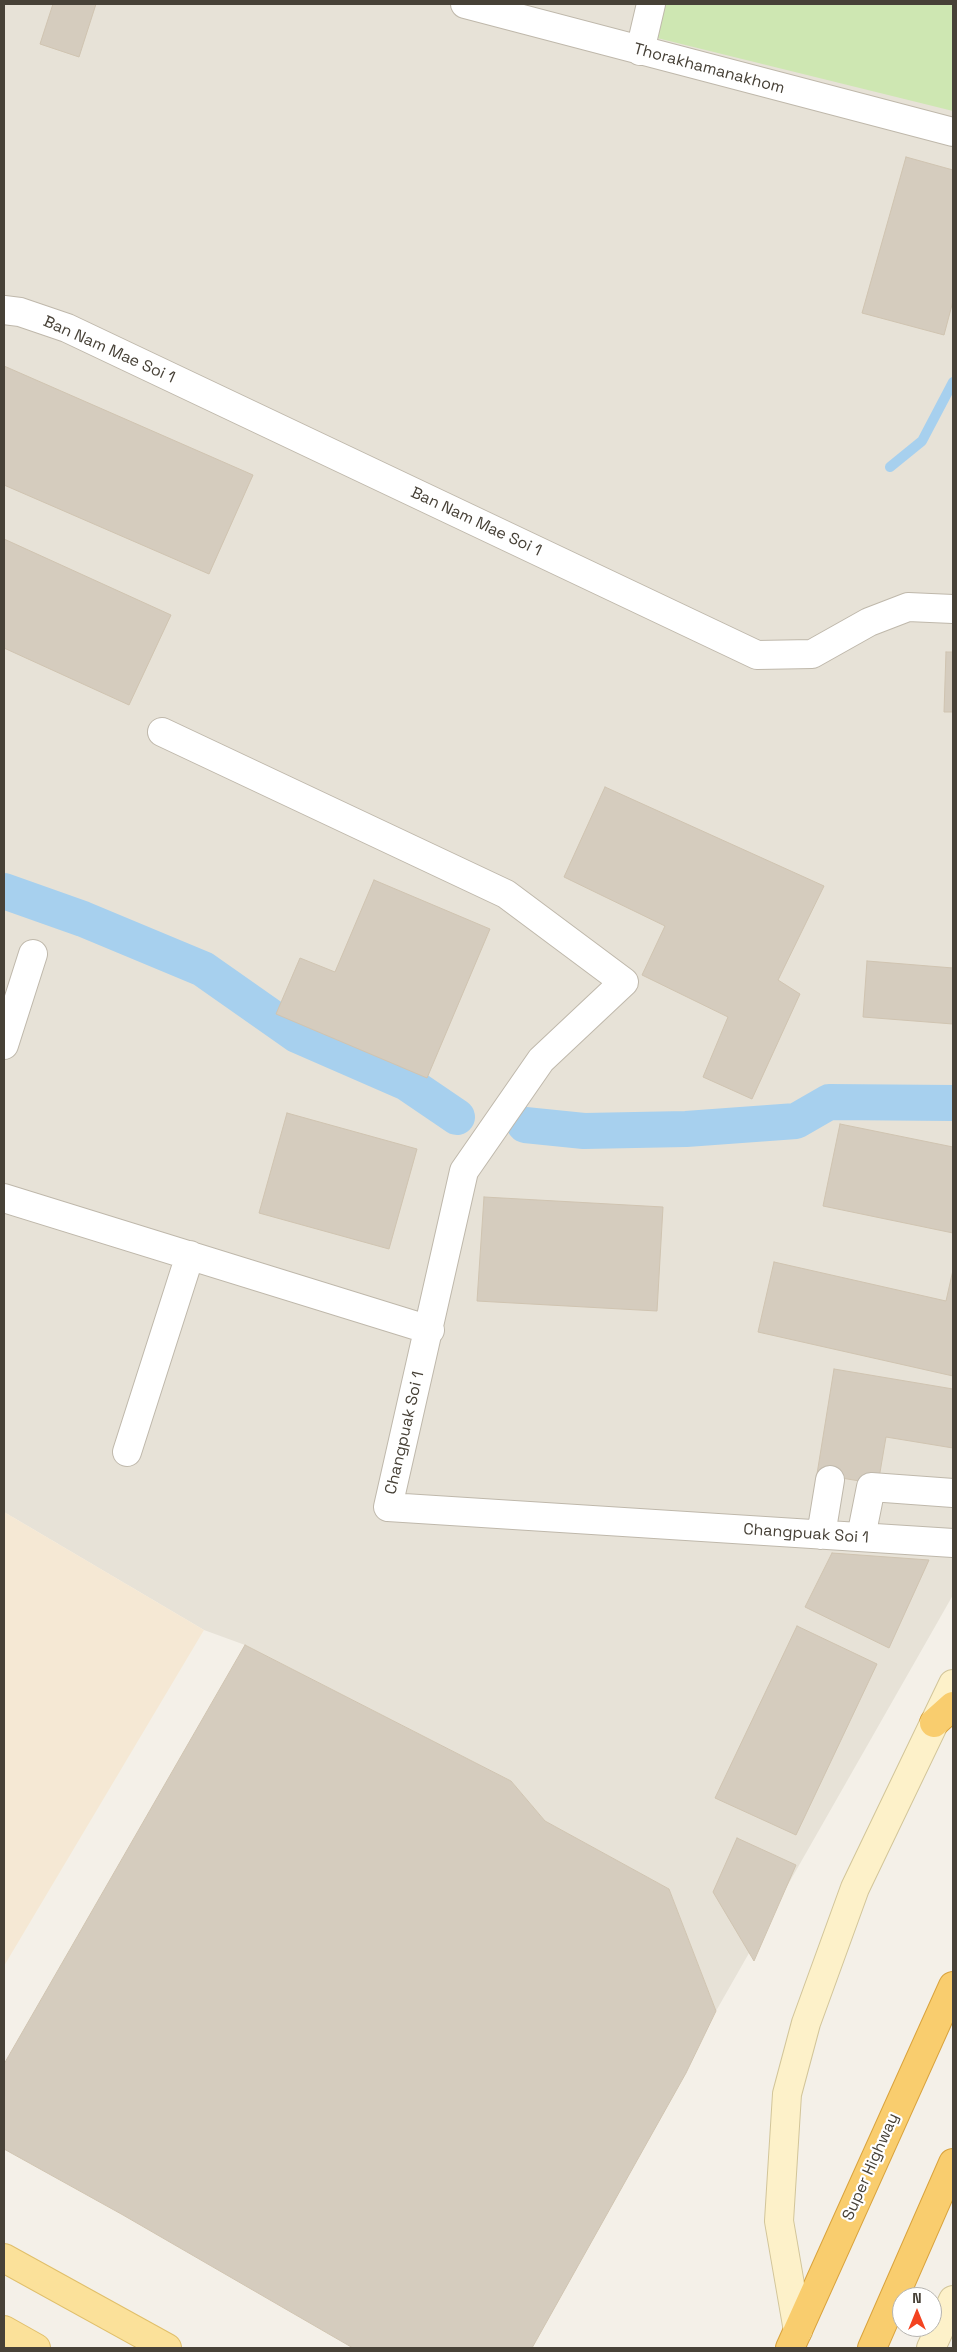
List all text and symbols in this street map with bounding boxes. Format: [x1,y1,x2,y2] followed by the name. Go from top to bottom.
[631,40,787,98] street label: Thorakhamanakhom
[40,312,178,388] street label: Ban Nam Mae Soi 1
[407,483,545,561] street label: Ban Nam Mae Soi 1
[381,1370,429,1496] street label: Changpuak Soi 1
[743,1520,869,1548] street label: Changpuak Soi 1
[839,2110,903,2224] street label: Super Highway
[892,2287,942,2337] north arrow
[912,2289,922,2307] text: N

